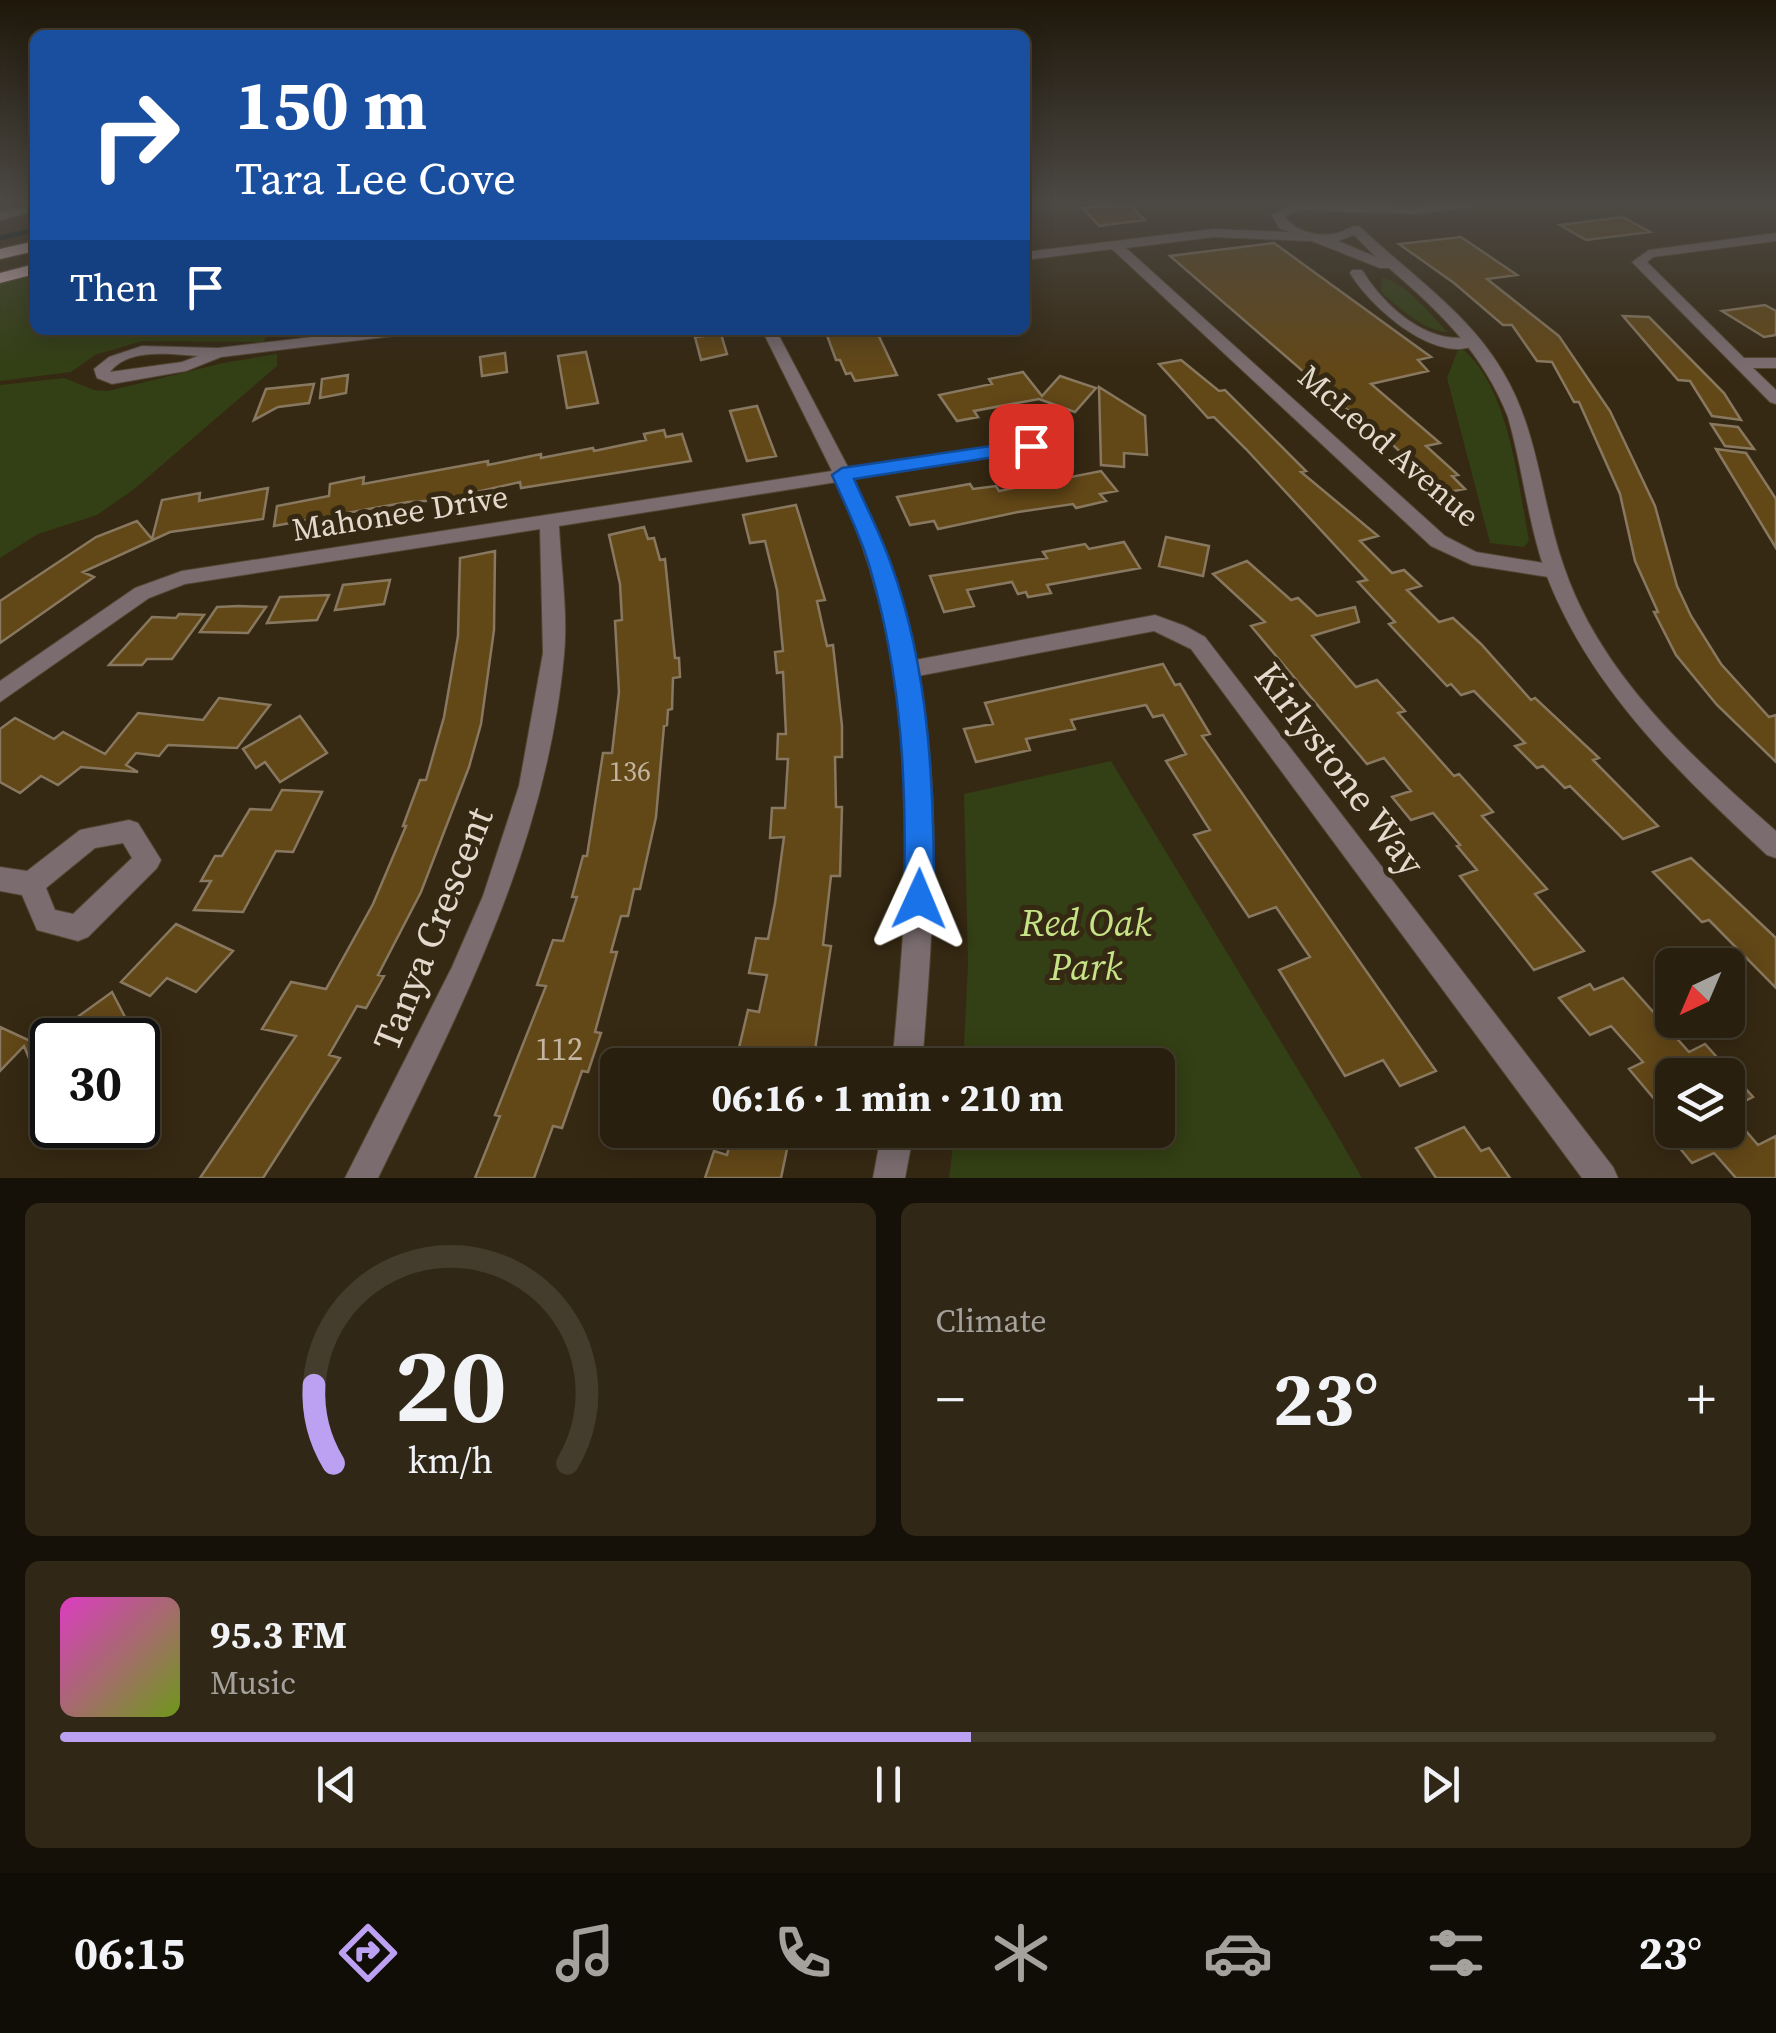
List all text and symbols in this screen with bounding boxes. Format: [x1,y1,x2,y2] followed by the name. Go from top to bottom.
[235,56,427,152] text: 150 m
[70,70,200,200] icon: right
[235,147,516,209] text: Tara Lee Cove
[178,260,233,315] icon: arrive
[70,262,158,314] text: Then
[1289,355,1489,537] street label: McLeod Avenue
[989,404,1074,489] pin
[1004,419,1059,474] icon: arrive
[289,474,511,552] street label: Mahonee Drive
[1243,652,1438,887] street label: Kirlystone Way
[609,752,651,790] house number: 136
[361,799,506,1058] street label: Tanya Crescent
[867,847,971,951] position arrow
[1019,897,1152,993] park label: Red Oak Park
[1655,948,1745,1038] north arrow
[1655,948,1745,1148] map controls
[30,1018,160,1148] speed limit sign: 30
[535,1027,583,1071] house number: 112
[1655,1058,1745,1148] button: layers
[711,1072,1064,1124] text: 06:16 · 1 min · 210 m
[936,1299,1047,1343] text: Climate
[394,1313,507,1456] text: 20
[1273,1347,1379,1450] text: 23°
[936,1361,965,1436] text: −
[1687,1361,1716,1436] text: +
[408,1436,493,1485] text: km/h
[210,1609,347,1661] text: 95.3 FM
[210,1661,296,1705] text: Music
[309,1757,364,1812] icon: previous
[861,1757,916,1812] icon: pause
[1413,1757,1468,1812] icon: next
[333,1918,403,1988] icon: directions
[550,1918,620,1988] icon: music
[768,1918,838,1988] icon: phone
[986,1918,1056,1988] icon: climate
[1203,1918,1273,1988] icon: car
[1421,1918,1491,1988] icon: filters
[74,1922,185,1984] text: 06:15
[1639,1922,1702,1984] text: 23°

